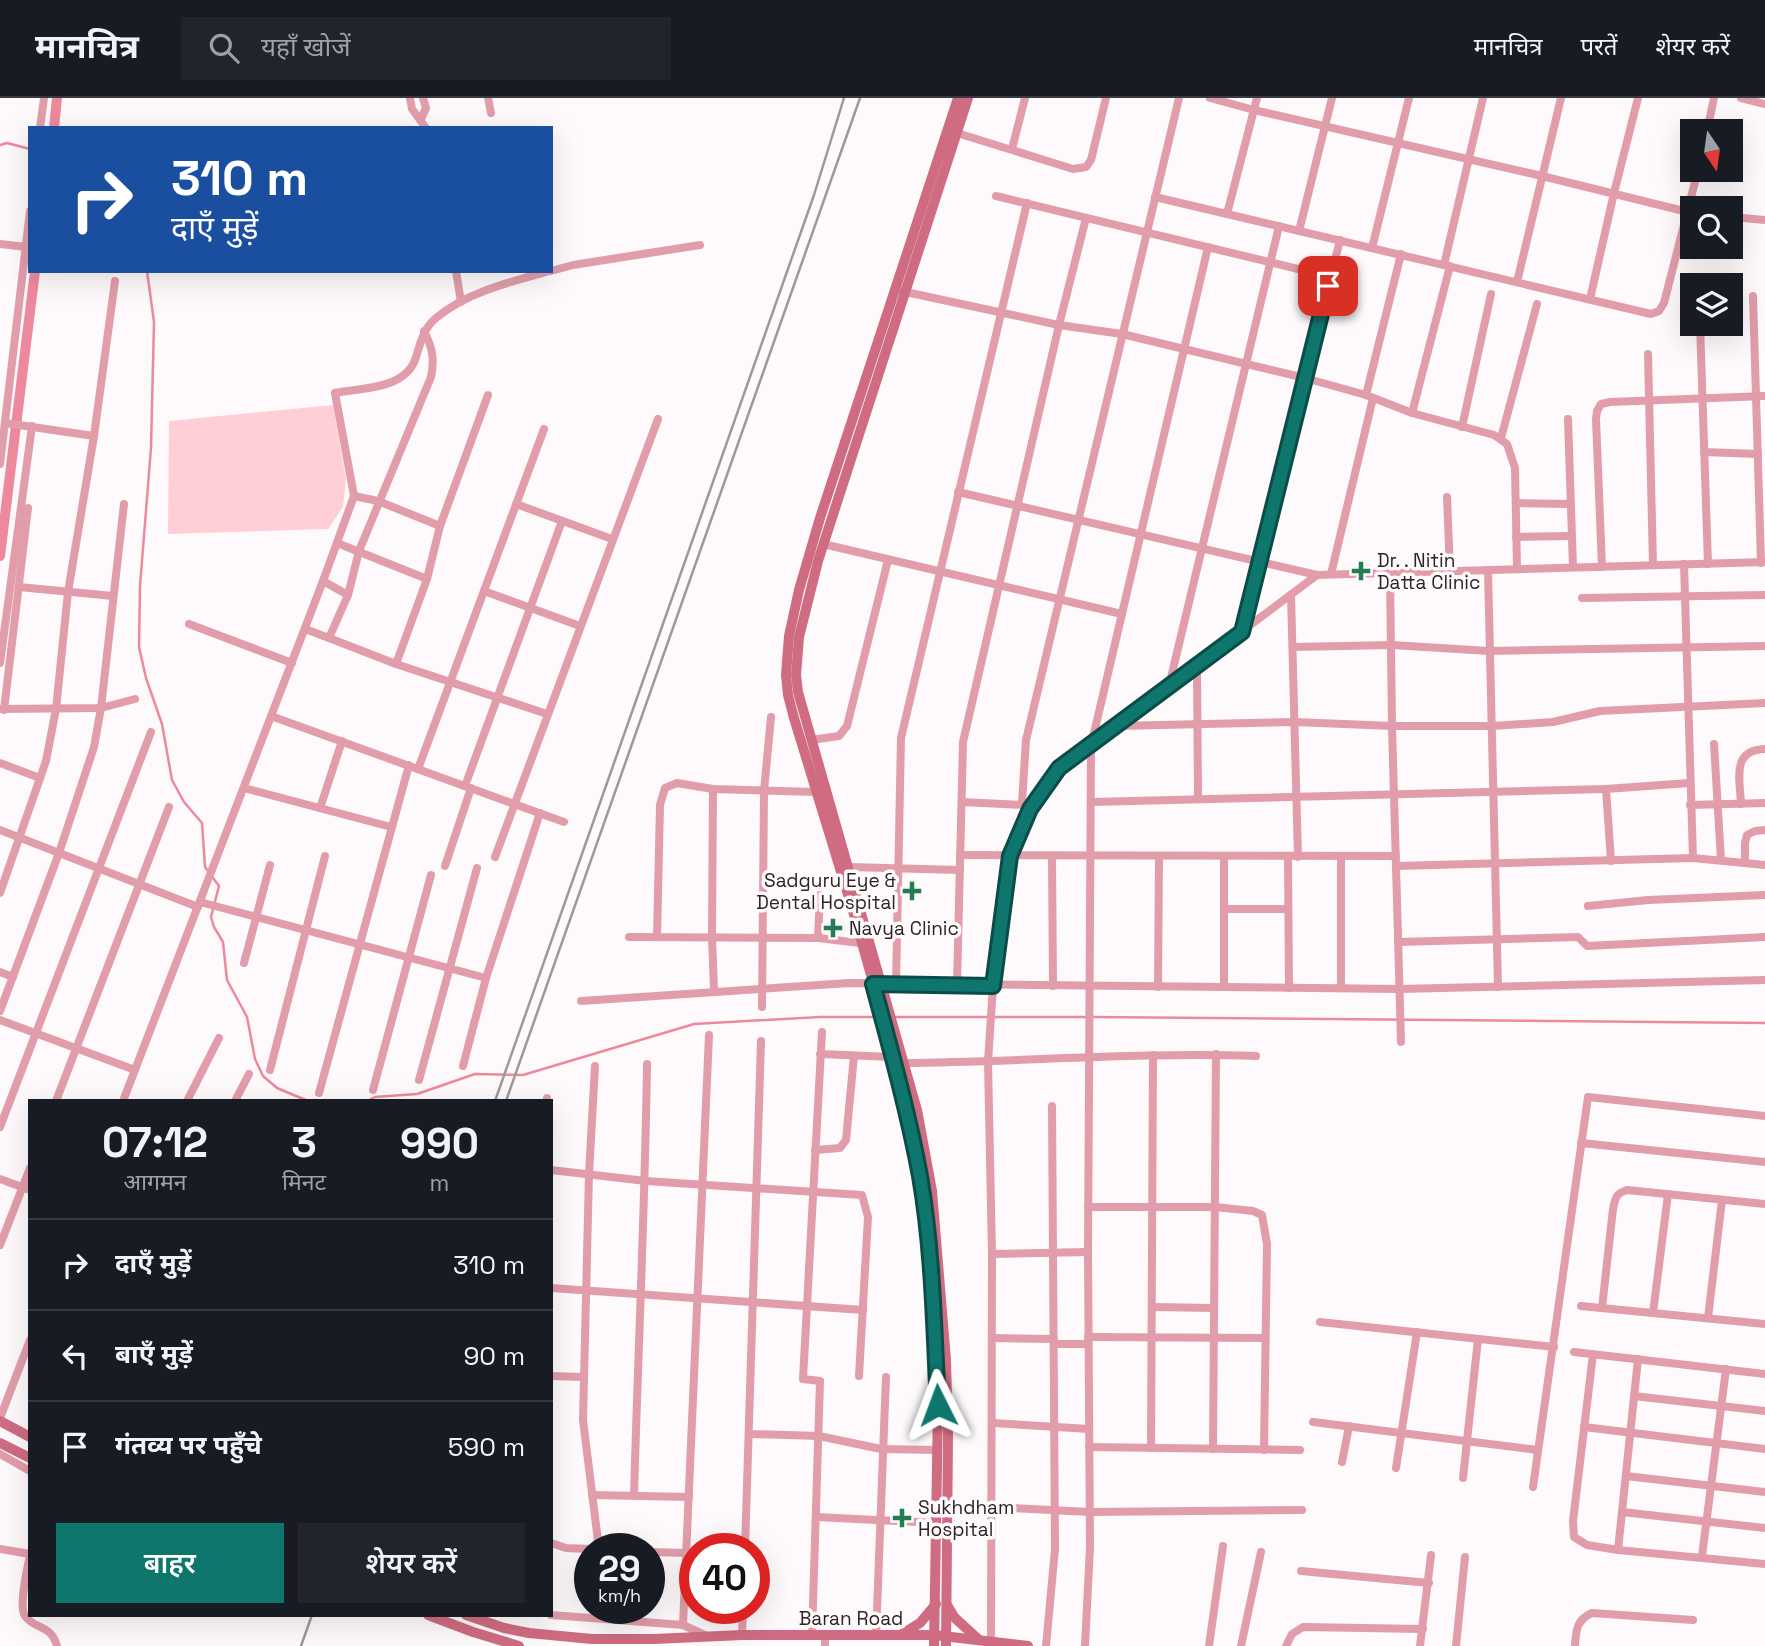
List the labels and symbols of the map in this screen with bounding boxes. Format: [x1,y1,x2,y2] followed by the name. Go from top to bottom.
[1680,119,1743,182] north arrow
[1298,256,1358,316] pin
[1377,548,1480,595] place label: Dr. . Nitin Datta Clinic
[1351,561,1371,581] marker: Dr. . Nitin Datta Clinic
[756,868,896,915] place label: Sadguru Eye & Dental Hospital
[902,881,922,901] marker: Sadguru Eye & Dental Hospital
[849,916,959,941] place label: Navya Clinic
[823,918,843,938] marker: Navya Clinic
[901,1368,975,1442] position arrow
[918,1495,1014,1542] place label: Sukhdham Hospital
[892,1508,912,1528] marker: Sukhdham Hospital
[679,1533,770,1624] speed limit sign: 40
[799,1606,903,1631] street label: Baran Road

